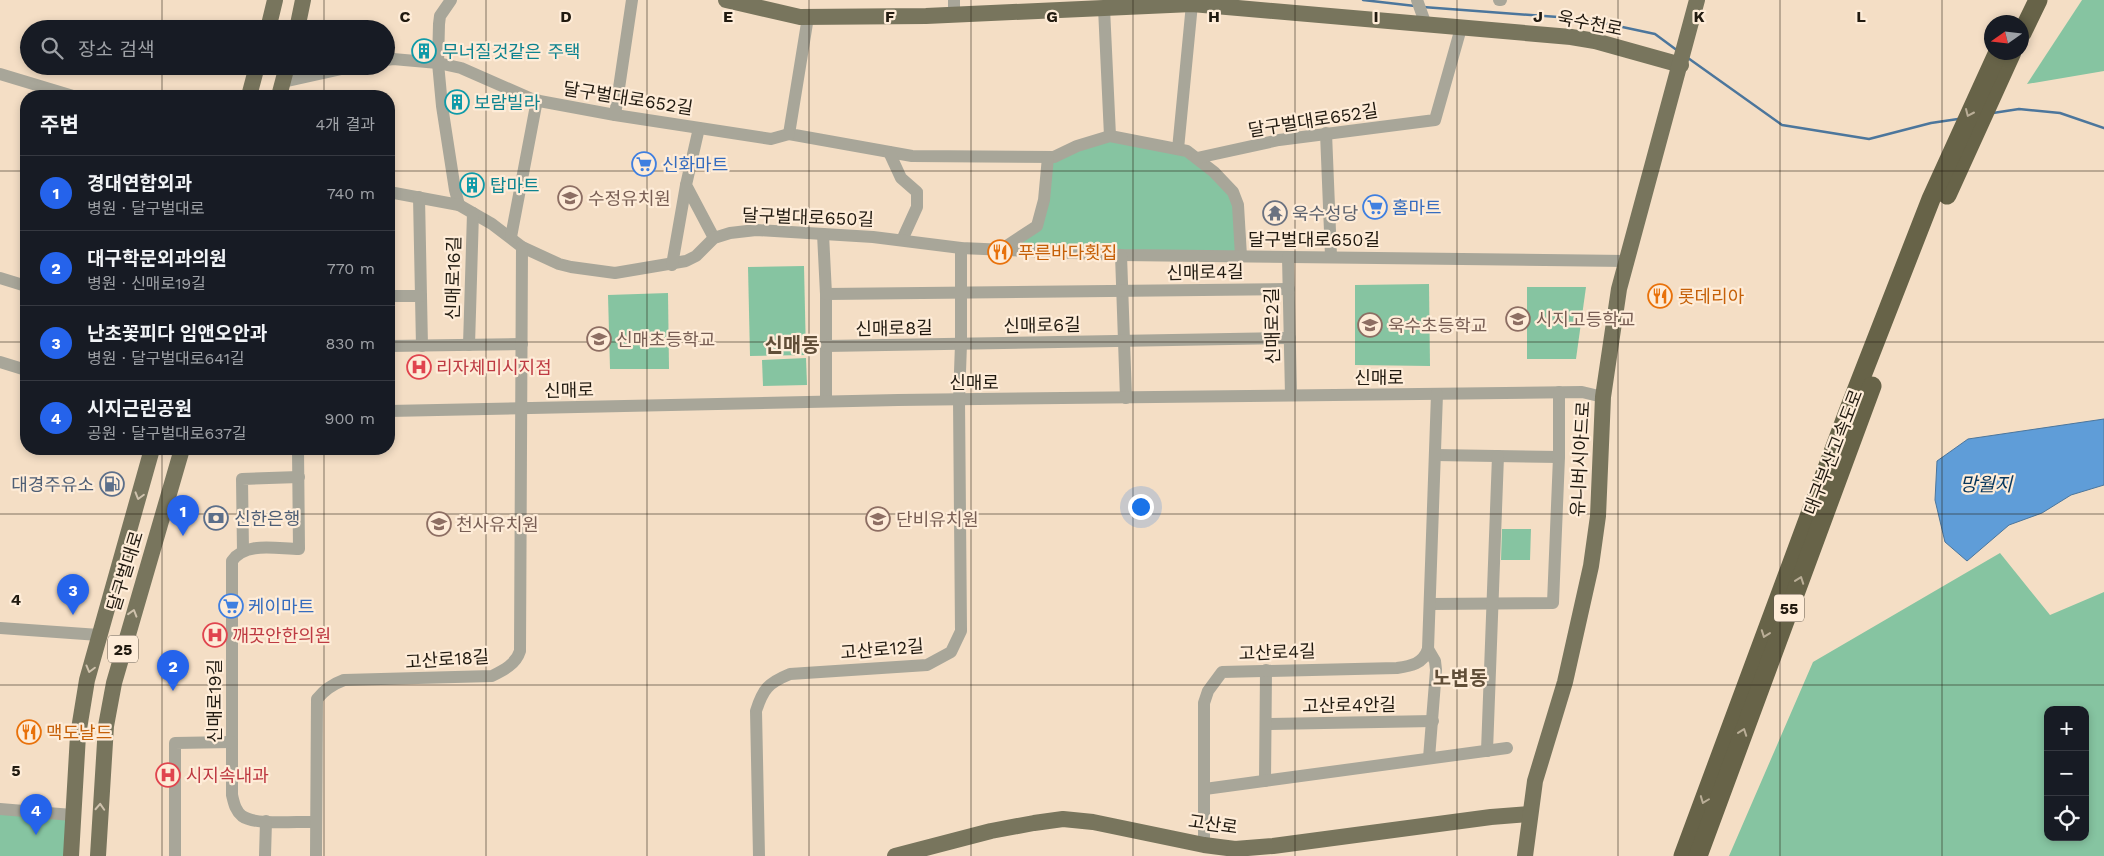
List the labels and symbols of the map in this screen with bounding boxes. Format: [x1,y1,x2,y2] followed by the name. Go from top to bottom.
[1555,6,1625,40] street label: 욱수천로
[400,7,411,26] text: C
[560,7,572,26] text: D
[723,7,733,26] text: E
[885,7,895,26] text: F
[1046,7,1058,26] text: G
[1208,7,1220,26] text: H
[1373,7,1379,26] text: I
[1533,7,1543,26] text: J
[1693,7,1705,26] text: K
[1856,7,1866,26] text: L
[1984,15,2029,60] north arrow
[411,38,437,64] building icon: 무너질것같은 주택
[442,41,581,62] place label: 무너질것같은 주택
[562,77,694,119] street label: 달구벌대로652길
[444,89,470,115] building icon: 보람빌라
[474,92,541,113] place label: 보람빌라
[1247,99,1379,141] street label: 달구벌대로652길
[1964,108,1975,117] one-way arrow
[631,151,657,177] supermarket icon: 신화마트
[662,154,728,175] place label: 신화마트
[459,172,485,198] building icon: 탑마트
[490,175,540,196] place label: 탑마트
[557,185,583,211] school or university icon: 수정유치원
[588,188,671,209] place label: 수정유치원
[1362,194,1388,220] supermarket icon: 홈마트
[1392,197,1442,218] place label: 홈마트
[1262,200,1288,226] temple icon: 욱수성당
[1292,203,1358,224] place label: 욱수성당
[742,204,874,230] street label: 달구벌대로650길
[1248,229,1380,250] street label: 달구벌대로650길
[442,236,464,320] street label: 신매로16길
[987,239,1013,265] restaurant icon: 푸른바다횟집
[1018,242,1117,263] place label: 푸른바다횟집
[1166,261,1244,283] street label: 신매로4길
[1647,283,1673,309] restaurant icon: 롯데리아
[1678,286,1745,307] place label: 롯데리아
[1261,287,1283,365] street label: 신매로2길
[1505,306,1531,332] school or university icon: 시지고등학교
[1536,309,1635,330] place label: 시지고등학교
[1357,312,1383,338] school or university icon: 욱수초등학교
[1003,314,1081,336] street label: 신매로6길
[1388,315,1487,336] place label: 욱수초등학교
[855,317,933,339] street label: 신매로8길
[586,326,612,352] school or university icon: 신매초등학교
[616,329,715,350] place label: 신매초등학교
[764,333,820,357] district label: 신매동
[406,354,432,380] hospital icon: 리자체미시지점
[436,357,552,378] place label: 리자체미시지점
[1354,367,1404,388] street label: 신매로
[949,372,999,393] street label: 신매로
[544,379,594,401] street label: 신매로
[1799,386,1867,518] street label: 대구부산고속도로
[1566,401,1594,517] street label: 유니버시아드로
[99,471,125,497] fuel station icon: 대경주유소
[1960,473,2014,496] water label: 망월지
[11,474,94,495] place label: 대경주유소
[134,491,144,499] one-way arrow
[1128,494,1154,520] your location
[167,495,199,536] pin: 1
[203,505,229,531] bank icon: 신한은행
[865,506,891,532] school or university icon: 단비유치원
[234,508,300,529] place label: 신한은행
[896,509,979,530] place label: 단비유치원
[426,511,452,537] school or university icon: 천사유치원
[456,514,539,535] place label: 천사유치원
[103,528,147,614] street label: 달구벌대로
[57,574,89,615] pin: 3
[1794,576,1804,585] one-way arrow
[11,590,21,609] text: 4
[218,593,244,619] supermarket icon: 케이마트
[1774,594,1804,622] road number: 55
[248,596,314,617] place label: 케이마트
[127,610,137,618] one-way arrow
[202,622,228,648] hospital icon: 깨끗안한의원
[232,625,331,646] place label: 깨끗안한의원
[1761,629,1771,638] one-way arrow
[839,635,925,663] street label: 고산로12길
[108,636,138,662] road number: 25
[1238,640,1316,664] street label: 고산로4길
[404,646,490,672] street label: 고산로18길
[157,650,189,691] pin: 2
[204,659,225,743] street label: 신매로19길
[85,665,96,673] one-way arrow
[1432,666,1488,690] district label: 노변동
[1302,694,1396,716] street label: 고산로4안길
[16,719,42,745] restaurant icon: 맥도날드
[46,722,112,743] place label: 맥도날드
[1737,728,1747,737] one-way arrow
[11,761,21,780] text: 5
[155,762,181,788] hospital icon: 시지속내과
[186,765,269,786] place label: 시지속내과
[20,794,52,835] pin: 4
[1700,795,1710,803] one-way arrow
[94,803,105,811] one-way arrow
[1187,810,1239,838] street label: 고산로

